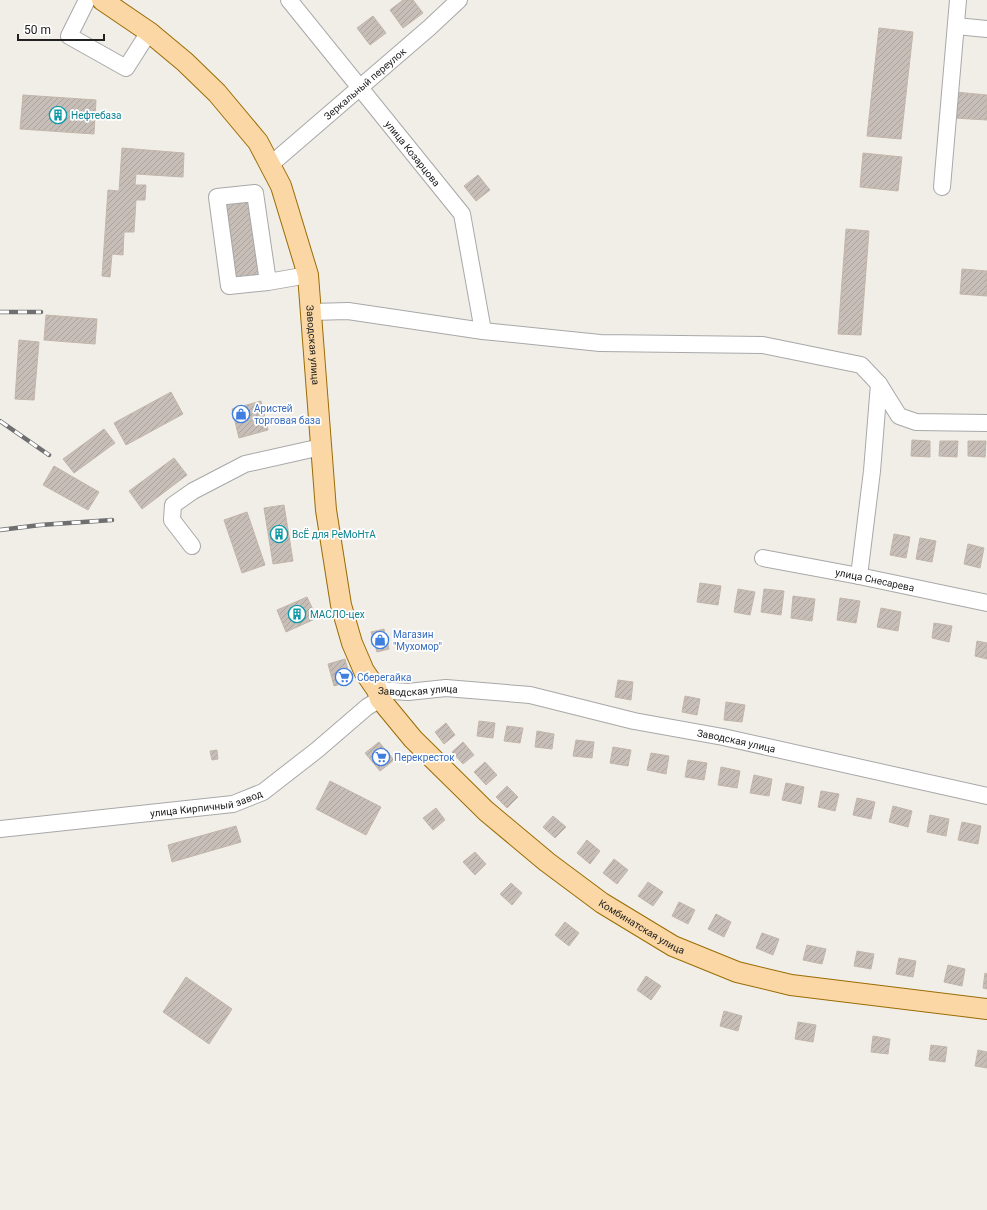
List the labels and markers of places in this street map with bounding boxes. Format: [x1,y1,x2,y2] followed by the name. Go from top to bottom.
[48,105,68,125] building icon: Нефтебаза
[71,110,122,121] place label: Нефтебаза
[254,403,320,426] place label: Аристей торговая база
[231,404,251,424] shop icon: Аристей торговая база
[269,524,289,544] building icon: ВсЁ для РеМоНтА
[292,528,376,540] place label: ВсЁ для РеМоНтА
[287,604,307,624] building icon: МАСЛО-цех
[310,609,365,620] place label: МАСЛО-цех
[393,629,442,652] place label: Магазин "Мухомор"
[370,630,390,650] shop icon: Магазин "Мухомор"
[334,667,354,687] supermarket icon: Сберегайка
[357,672,412,683] place label: Сберегайка
[371,747,391,767] supermarket icon: Перекресток
[394,752,455,763] place label: Перекресток

